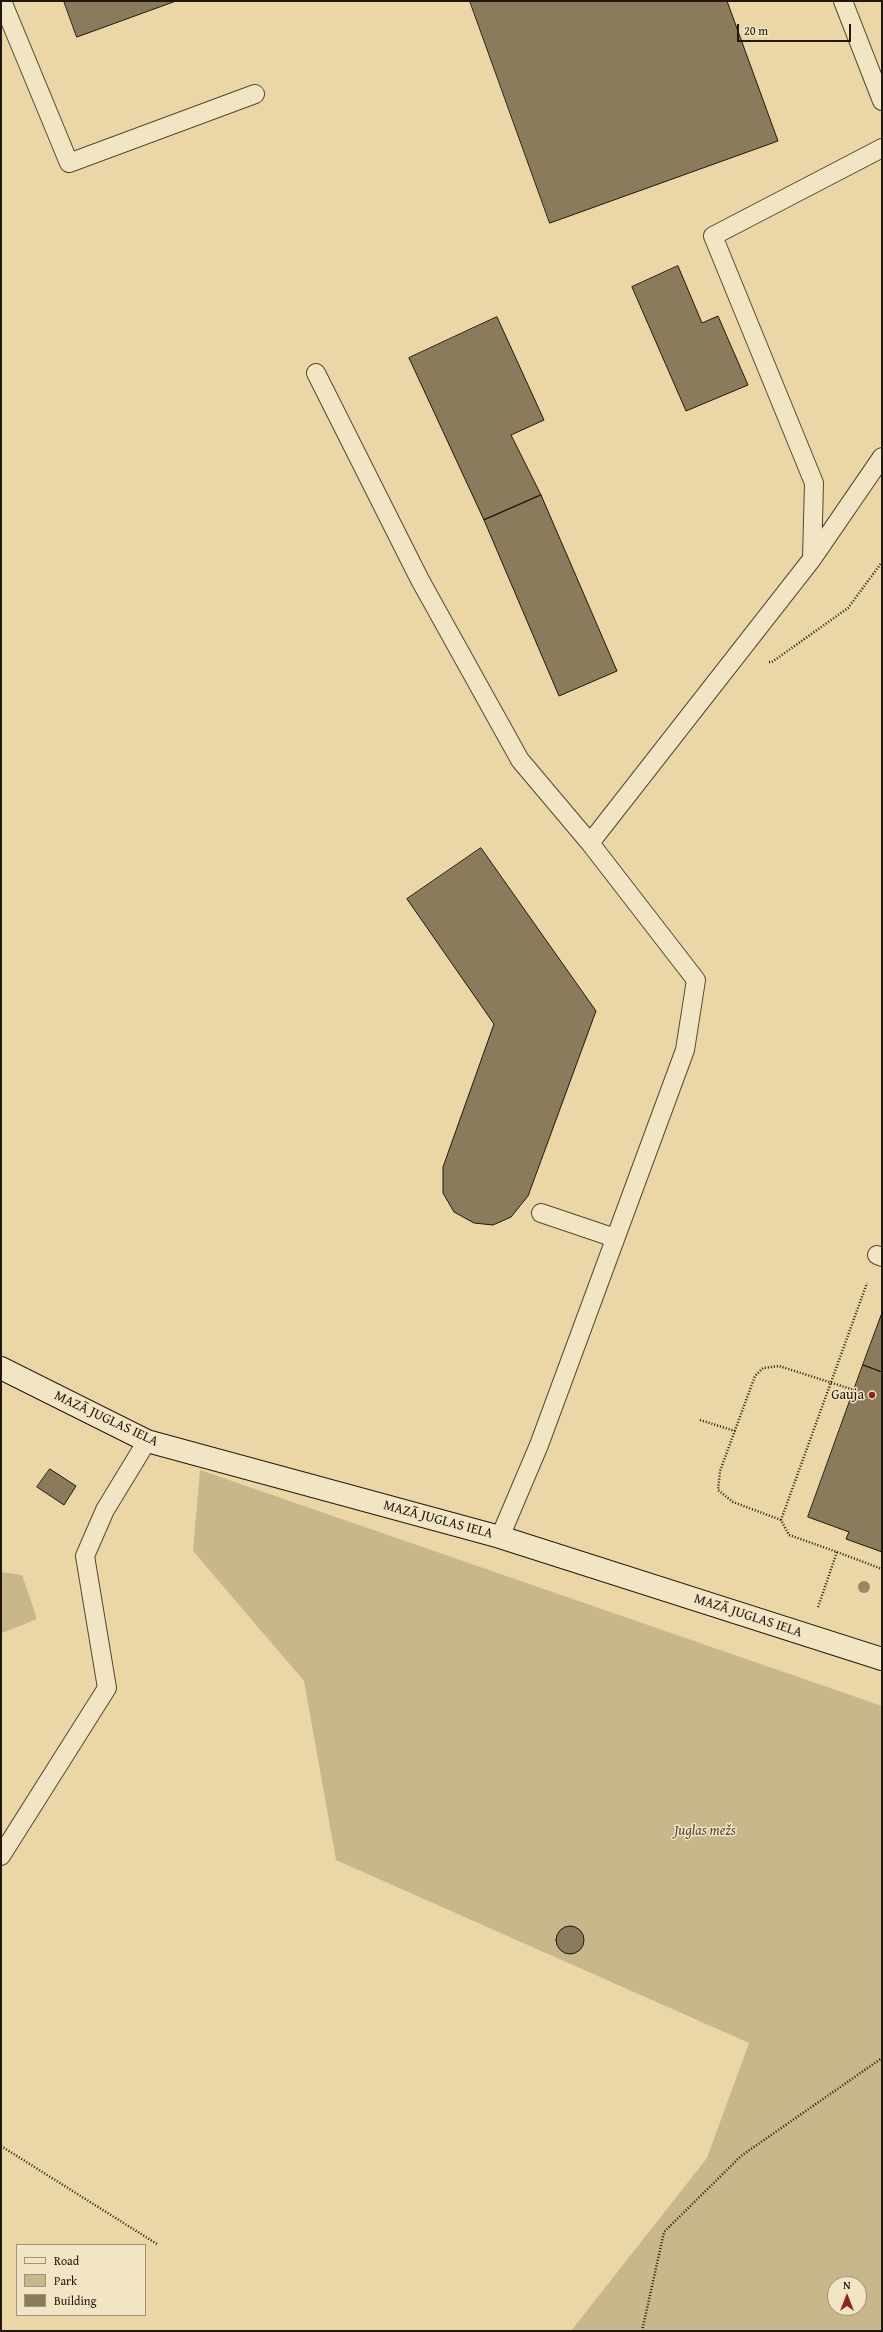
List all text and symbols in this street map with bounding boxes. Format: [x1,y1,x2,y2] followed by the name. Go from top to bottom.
[739,16,853,42] scale bar
[744,22,768,39] text: 20 m
[831,1387,864,1403] place label: Gauja
[51,1388,161,1450] street label: MAZĀ JUGLAS IELA
[867,1390,877,1400] marker: Gauja
[381,1497,495,1543] street label: MAZĀ JUGLAS IELA
[692,1591,804,1641] street label: MAZĀ JUGLAS IELA
[674,1823,736,1839] park label: Juglas mežs
[16,2244,146,2316] legend
[54,2252,79,2269] text: Road
[54,2272,77,2289] text: Park
[827,2276,867,2316] north arrow
[843,2277,851,2293] text: N
[54,2292,97,2309] text: Building

